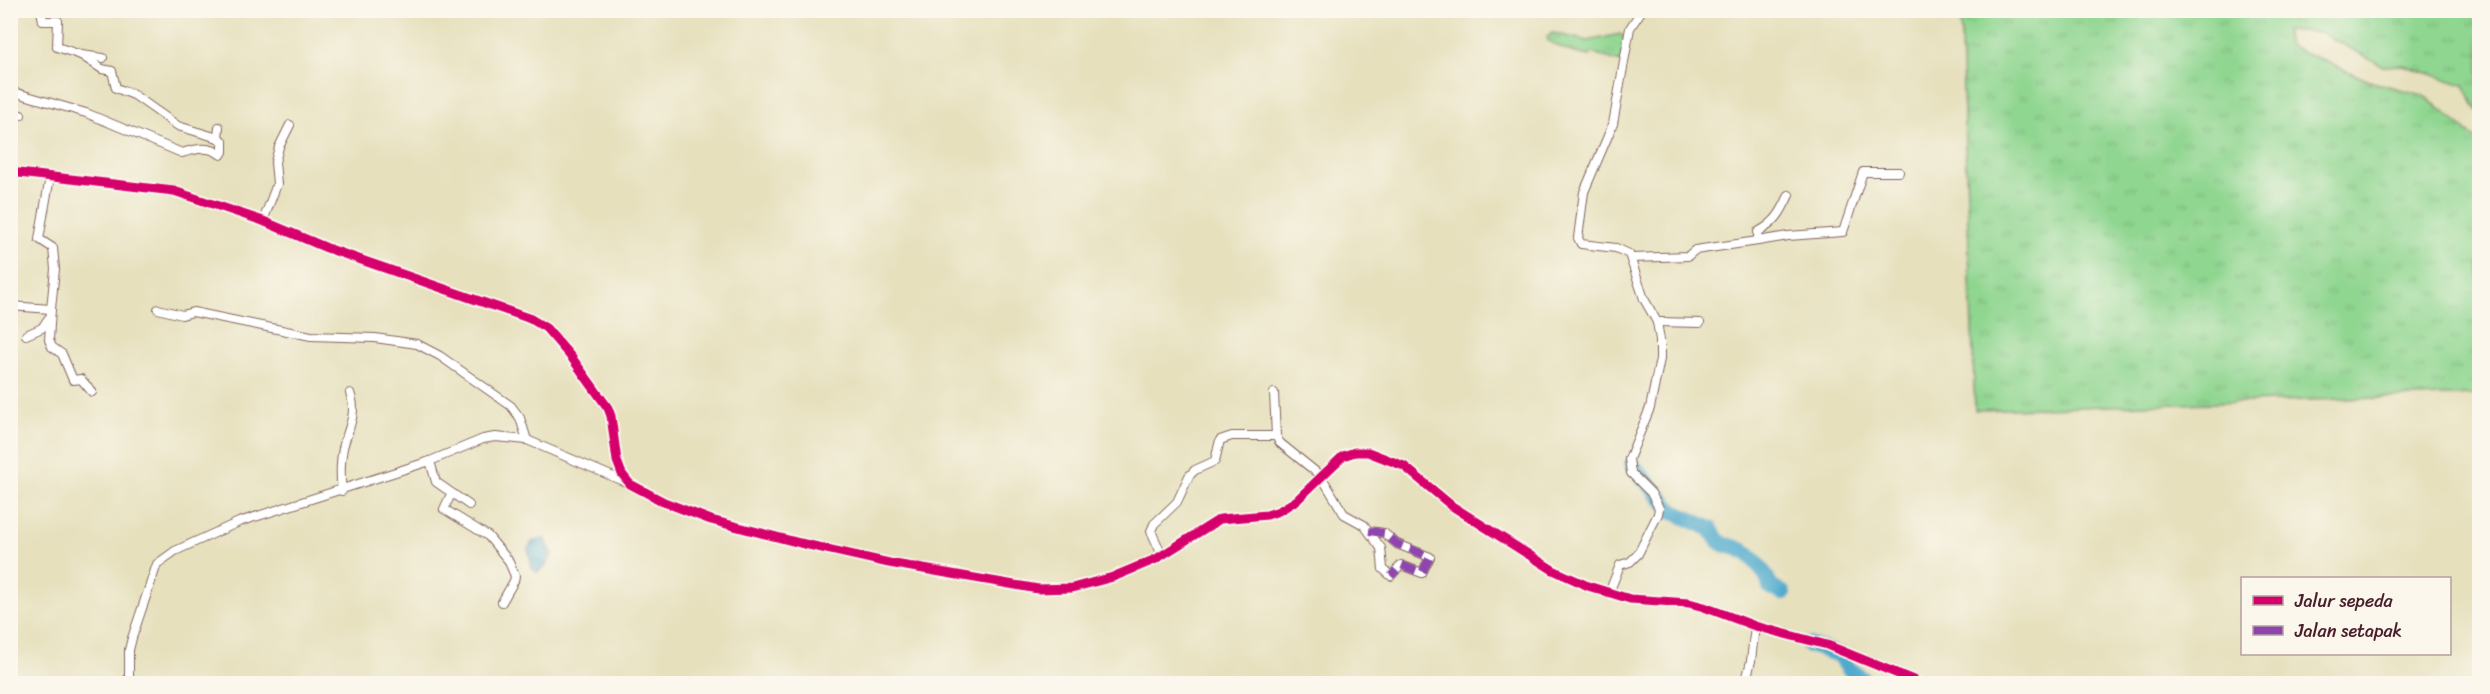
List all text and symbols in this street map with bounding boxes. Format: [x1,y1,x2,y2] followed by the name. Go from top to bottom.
[2241,577,2451,655] legend
[2294,585,2394,617] text: Jalur sepeda
[2294,615,2402,647] text: Jalan setapak

